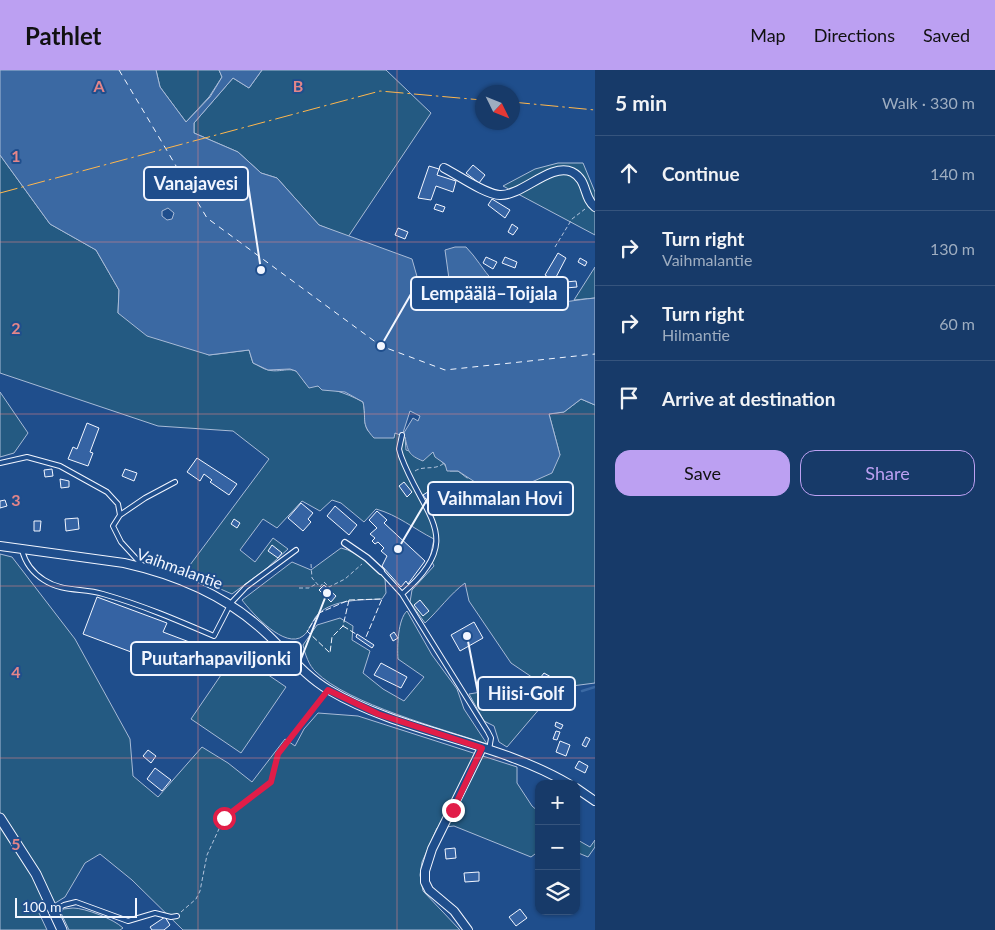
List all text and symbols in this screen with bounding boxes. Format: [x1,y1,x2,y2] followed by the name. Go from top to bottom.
[25,21,102,50] text: Pathlet
[750,24,786,46] text: Map
[814,24,895,46] text: Directions
[923,24,970,46] text: Saved
[92,76,105,95] text: A
[293,76,303,95] text: B
[475,85,520,130] north arrow
[615,90,667,115] text: 5 min
[882,93,975,112] text: Walk · 330 m
[11,146,21,165] text: 1
[615,159,643,187] icon: ahead
[662,162,740,185] text: Continue
[930,164,975,183] text: 140 m
[144,167,248,200] callout: Vanajavesi
[153,172,238,194] text: Vanajavesi
[662,227,744,250] text: Turn right
[615,234,643,262] icon: right
[930,239,975,258] text: 130 m
[662,250,752,269] text: Vaihmalantie
[411,277,568,310] callout: Lempäälä–Toijala
[421,282,557,304] text: Lempäälä–Toijala
[662,302,744,325] text: Turn right
[615,309,643,337] icon: right
[939,314,975,333] text: 60 m
[11,318,21,337] text: 2
[662,325,730,344] text: Hilmantie
[615,384,643,412] icon: arrive
[662,387,835,410] text: Arrive at destination
[615,450,790,496] button: Save
[800,450,975,496] button: Share
[428,482,573,515] callout: Vaihmalan Hovi
[436,487,563,509] text: Vaihmalan Hovi
[11,490,21,509] text: 3
[134,544,226,592] street label: Vaihmalantie
[131,642,301,675] callout: Puutarhapaviljonki
[141,647,291,669] text: Puutarhapaviljonki
[11,662,21,681] text: 4
[478,677,575,710] callout: Hiisi-Golf
[488,682,565,704] text: Hiisi-Golf
[535,780,580,915] map controls
[535,780,580,825] button: +
[442,799,465,822] route end
[213,807,236,830] route start
[535,825,580,870] button: −
[11,834,21,853] text: 5
[535,870,580,915] button: layers
[15,895,138,918] scale bar
[22,898,61,915] text: 100 m

